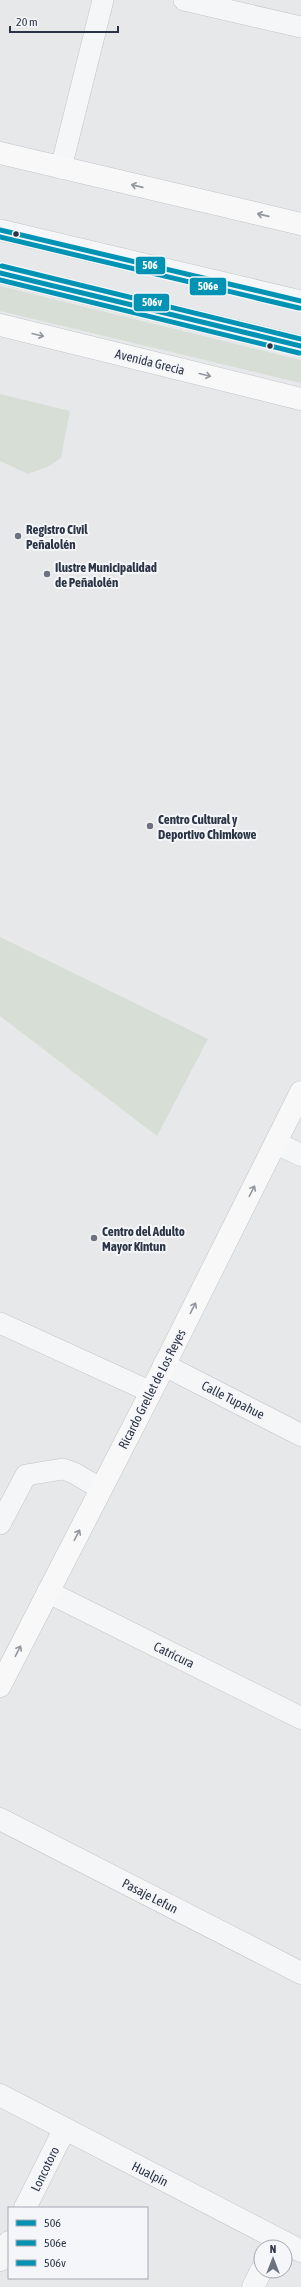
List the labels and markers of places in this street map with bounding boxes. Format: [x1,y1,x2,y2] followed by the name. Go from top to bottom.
[11,229,21,239] unlabelled marker
[265,341,275,351] unlabelled marker
[26,522,88,552] place label: Registro Civil Peñalolén
[13,531,23,541] marker: Registro Civil Peñalolén
[55,560,157,590] place label: Ilustre Municipalidad de Peñalolén
[42,569,52,579] marker: Ilustre Municipalidad de Peñalolén
[158,812,257,842] place label: Centro Cultural y Deportivo Chimkowe
[145,821,155,831] marker: Centro Cultural y Deportivo Chimkowe
[102,1224,185,1254] place label: Centro del Adulto Mayor Kintun
[89,1233,99,1243] marker: Centro del Adulto Mayor Kintun

